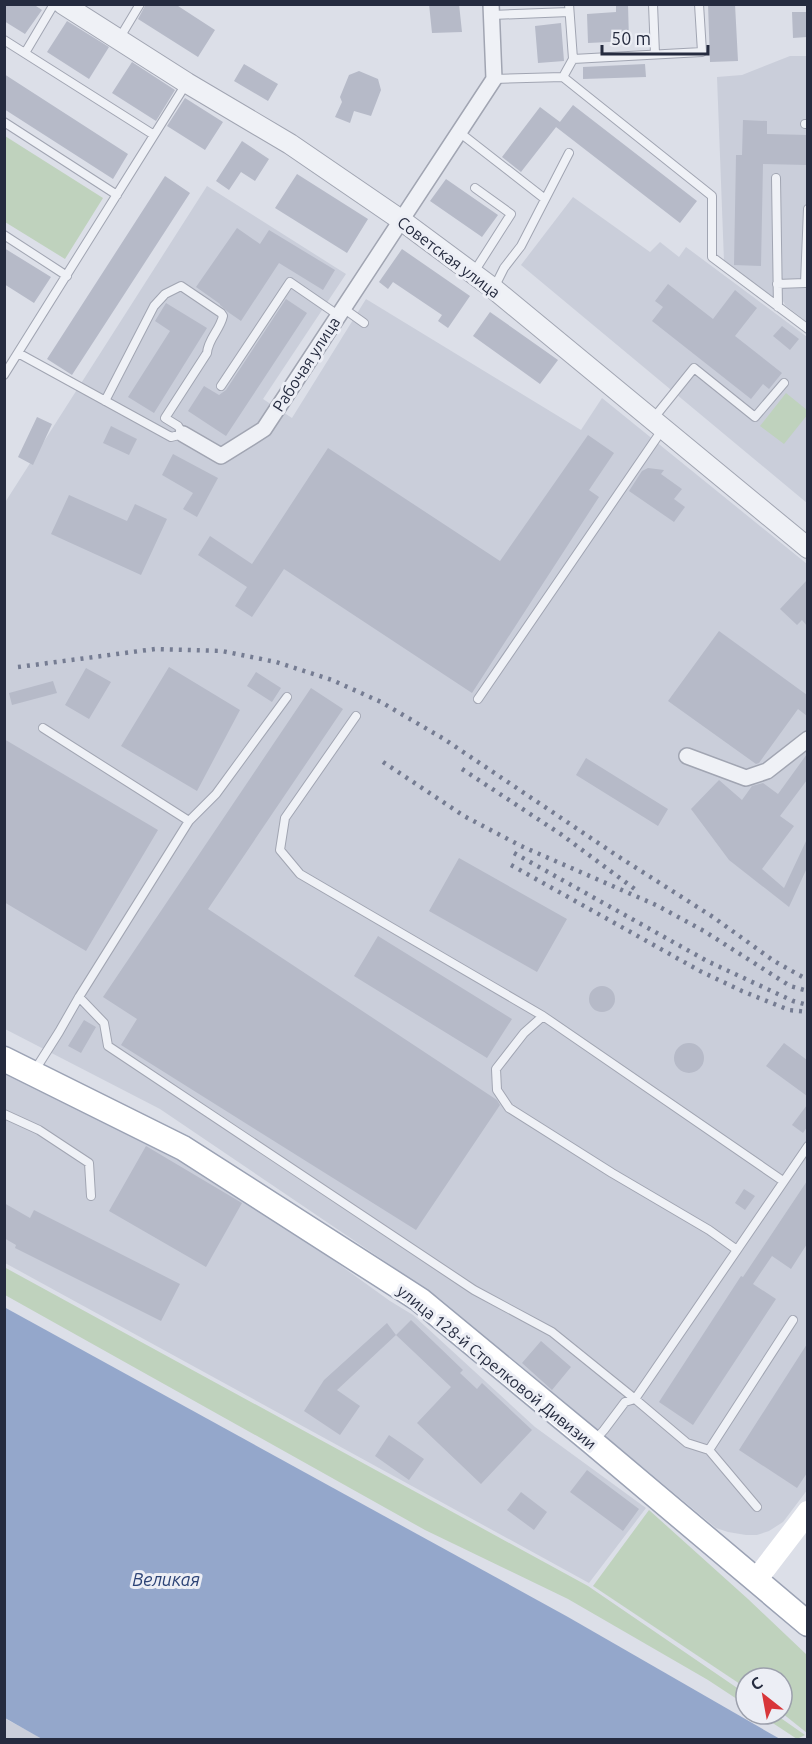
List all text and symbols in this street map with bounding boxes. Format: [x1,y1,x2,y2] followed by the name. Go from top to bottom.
[602,18,708,56] scale bar
[611,28,651,48] text: 50 m
[394,213,504,301] street label: Советская улица
[269,313,343,415] street label: Рабочая улица
[394,1281,600,1453] street label: улица 128-й Стрелковой Дивизии
[132,1569,200,1589] water label: Великая
[734,1666,794,1726] north arrow
[747,1673,765,1693] text: С

